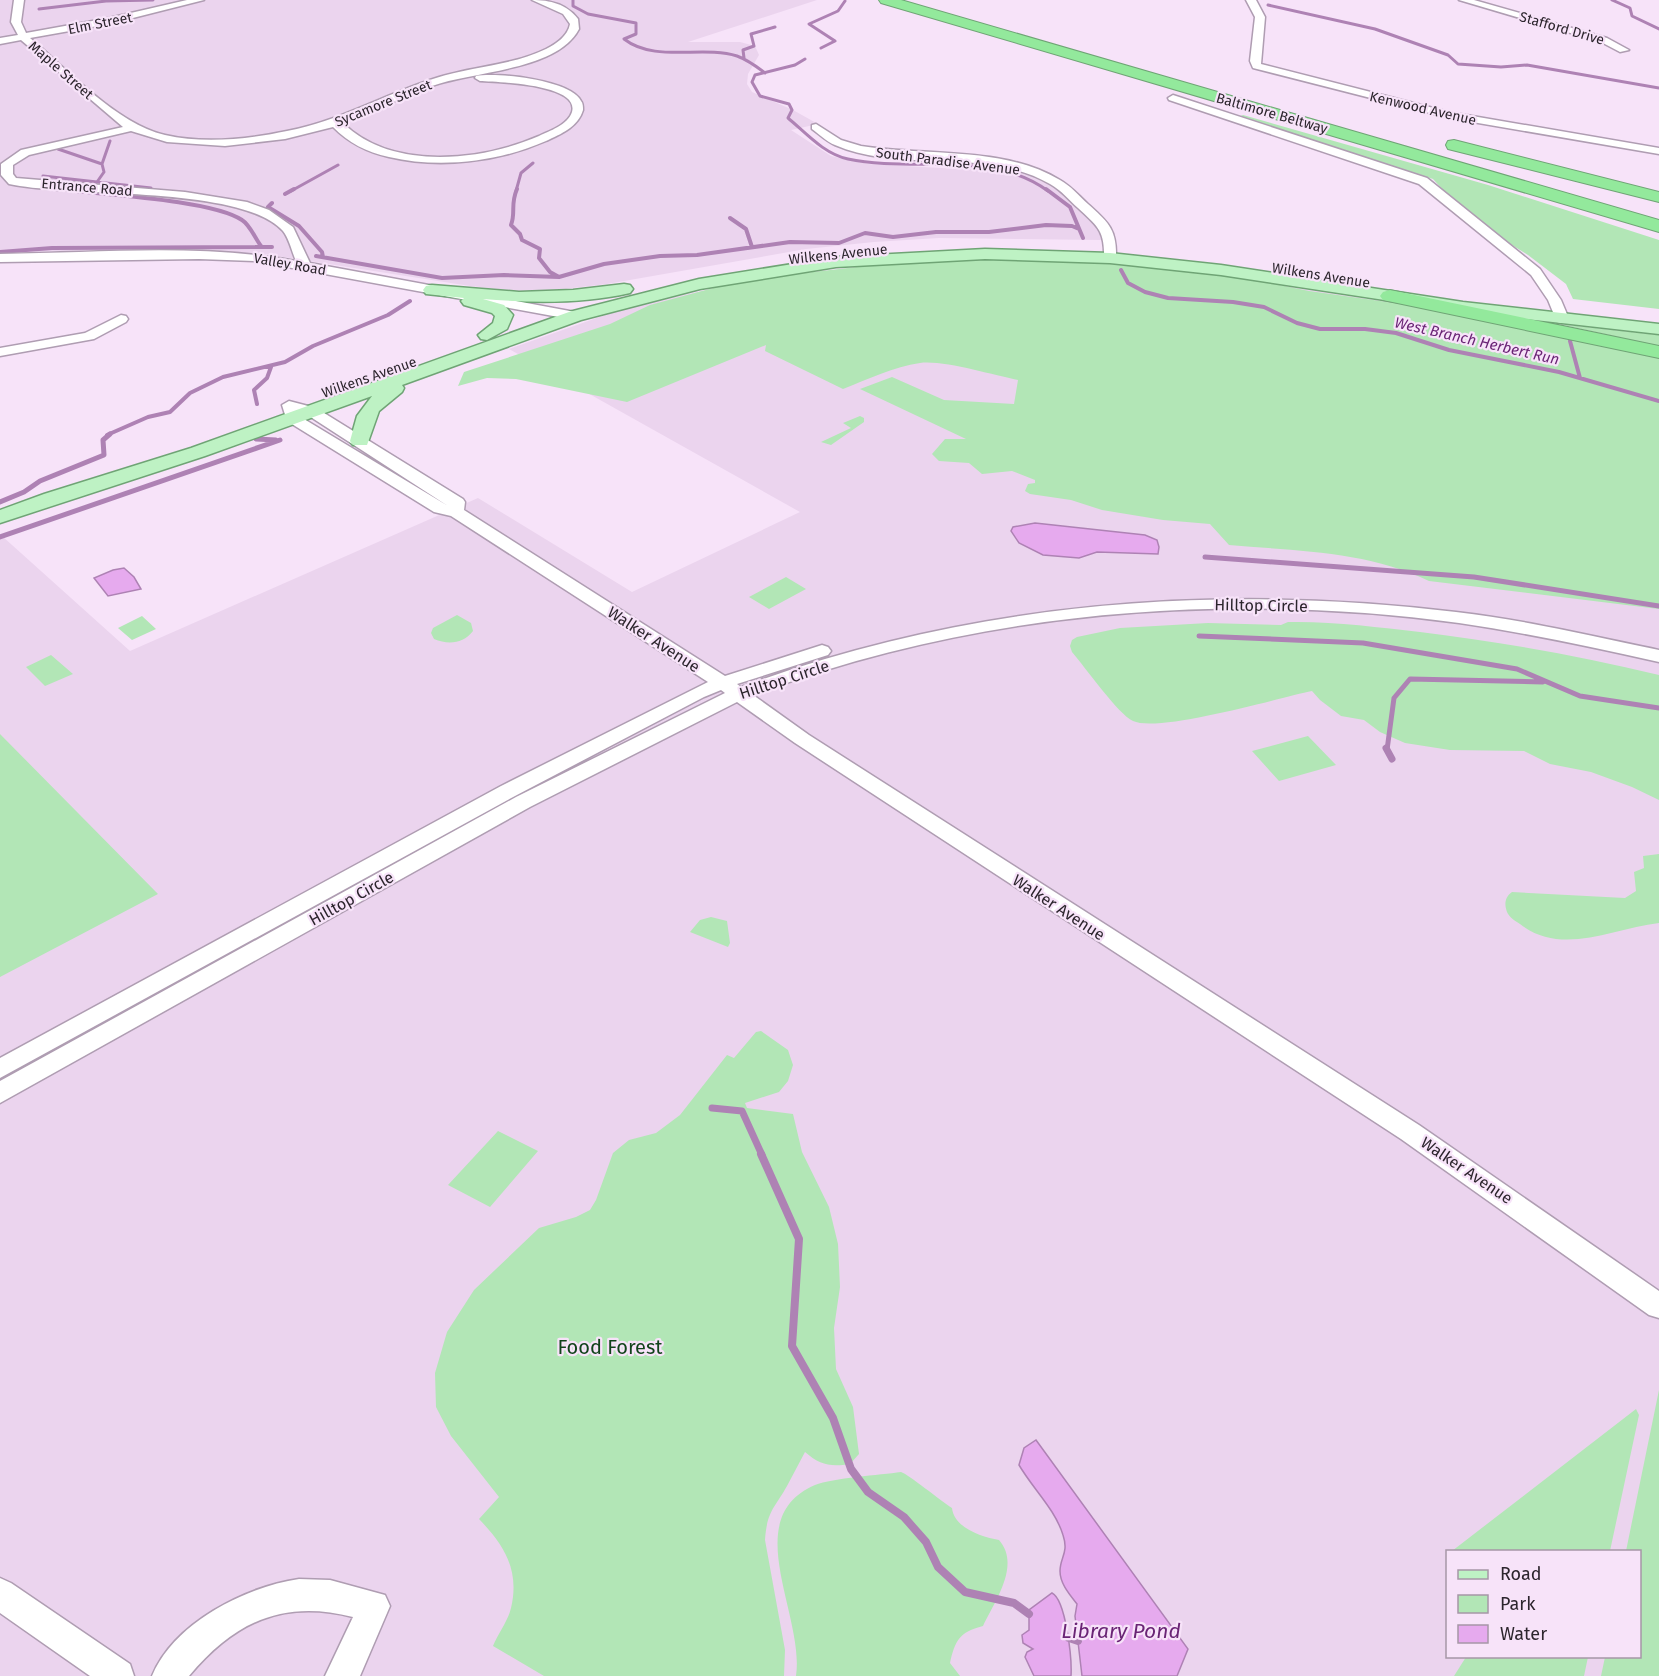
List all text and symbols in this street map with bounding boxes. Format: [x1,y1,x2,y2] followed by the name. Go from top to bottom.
[1517,8,1606,49] street label: Stafford Drive
[66,9,135,38] street label: Elm Street
[25,38,97,104] street label: Maple Street
[332,76,435,131] street label: Sycamore Street
[1368,88,1478,129] street label: Kenwood Avenue
[1214,89,1330,138] street label: Baltimore Beltway
[875,144,1021,179] street label: South Paradise Avenue
[41,175,133,200] street label: Entrance Road
[788,241,888,268] street label: Wilkens Avenue
[252,250,327,279] street label: Valley Road
[1271,259,1371,292] street label: Wilkens Avenue
[1393,313,1561,369] water label: West Branch Herbert Run
[319,353,419,402] street label: Wilkens Avenue
[1214,595,1308,616] street label: Hilltop Circle
[604,603,703,676] street label: Walker Avenue
[737,656,832,703] street label: Hilltop Circle
[306,867,397,929] street label: Hilltop Circle
[1009,871,1108,944] street label: Walker Avenue
[1417,1133,1516,1208] street label: Walker Avenue
[557,1335,663,1359] park label: Food Forest
[1446,1550,1641,1658] legend
[1500,1563,1542,1585] text: Road
[1500,1593,1536,1615] text: Park
[1061,1618,1181,1644] water label: Library Pond
[1500,1623,1547,1645] text: Water

